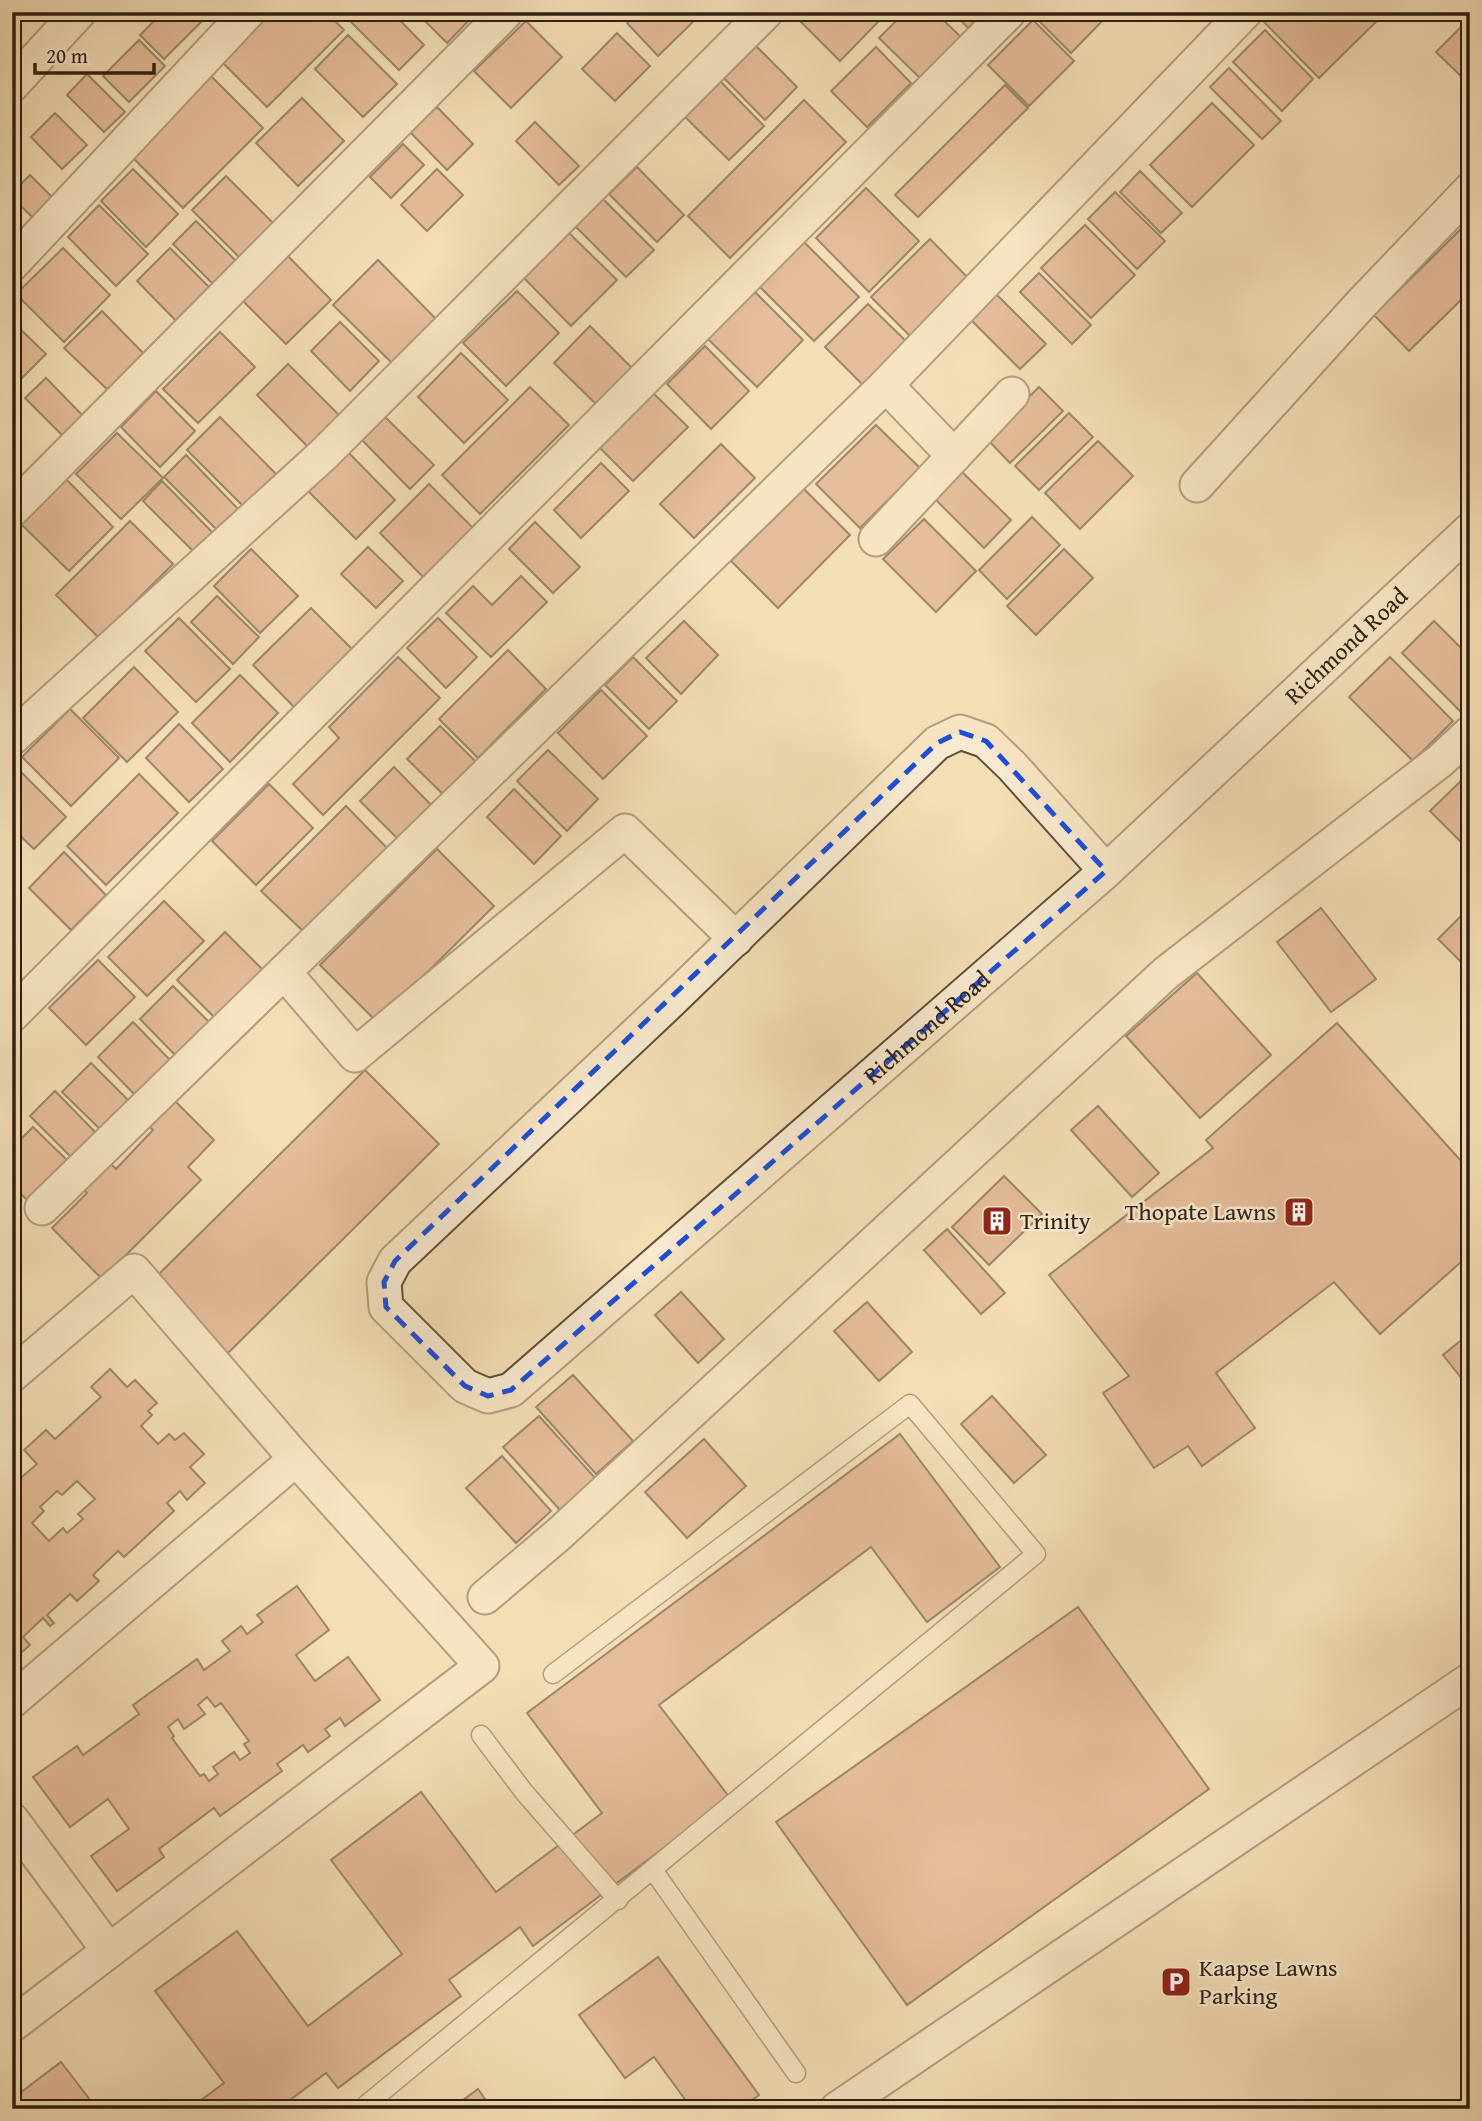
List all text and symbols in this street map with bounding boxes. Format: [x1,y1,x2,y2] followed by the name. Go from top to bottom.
[35,32,154,76] scale bar
[46,40,88,71] text: 20 m
[1276,579,1416,712] street label: Richmond Road
[856,962,998,1092] street label: Richmond Road
[1125,1194,1276,1229] place label: Thopate Lawns
[1282,1195,1316,1229] building icon: Thopate Lawns
[1020,1203,1091,1238] place label: Trinity
[980,1204,1014,1238] building icon: Trinity
[1199,1950,1338,2013] place label: Kaapse Lawns Parking
[1159,1965,1193,1999] parking icon: Kaapse Lawns Parking

